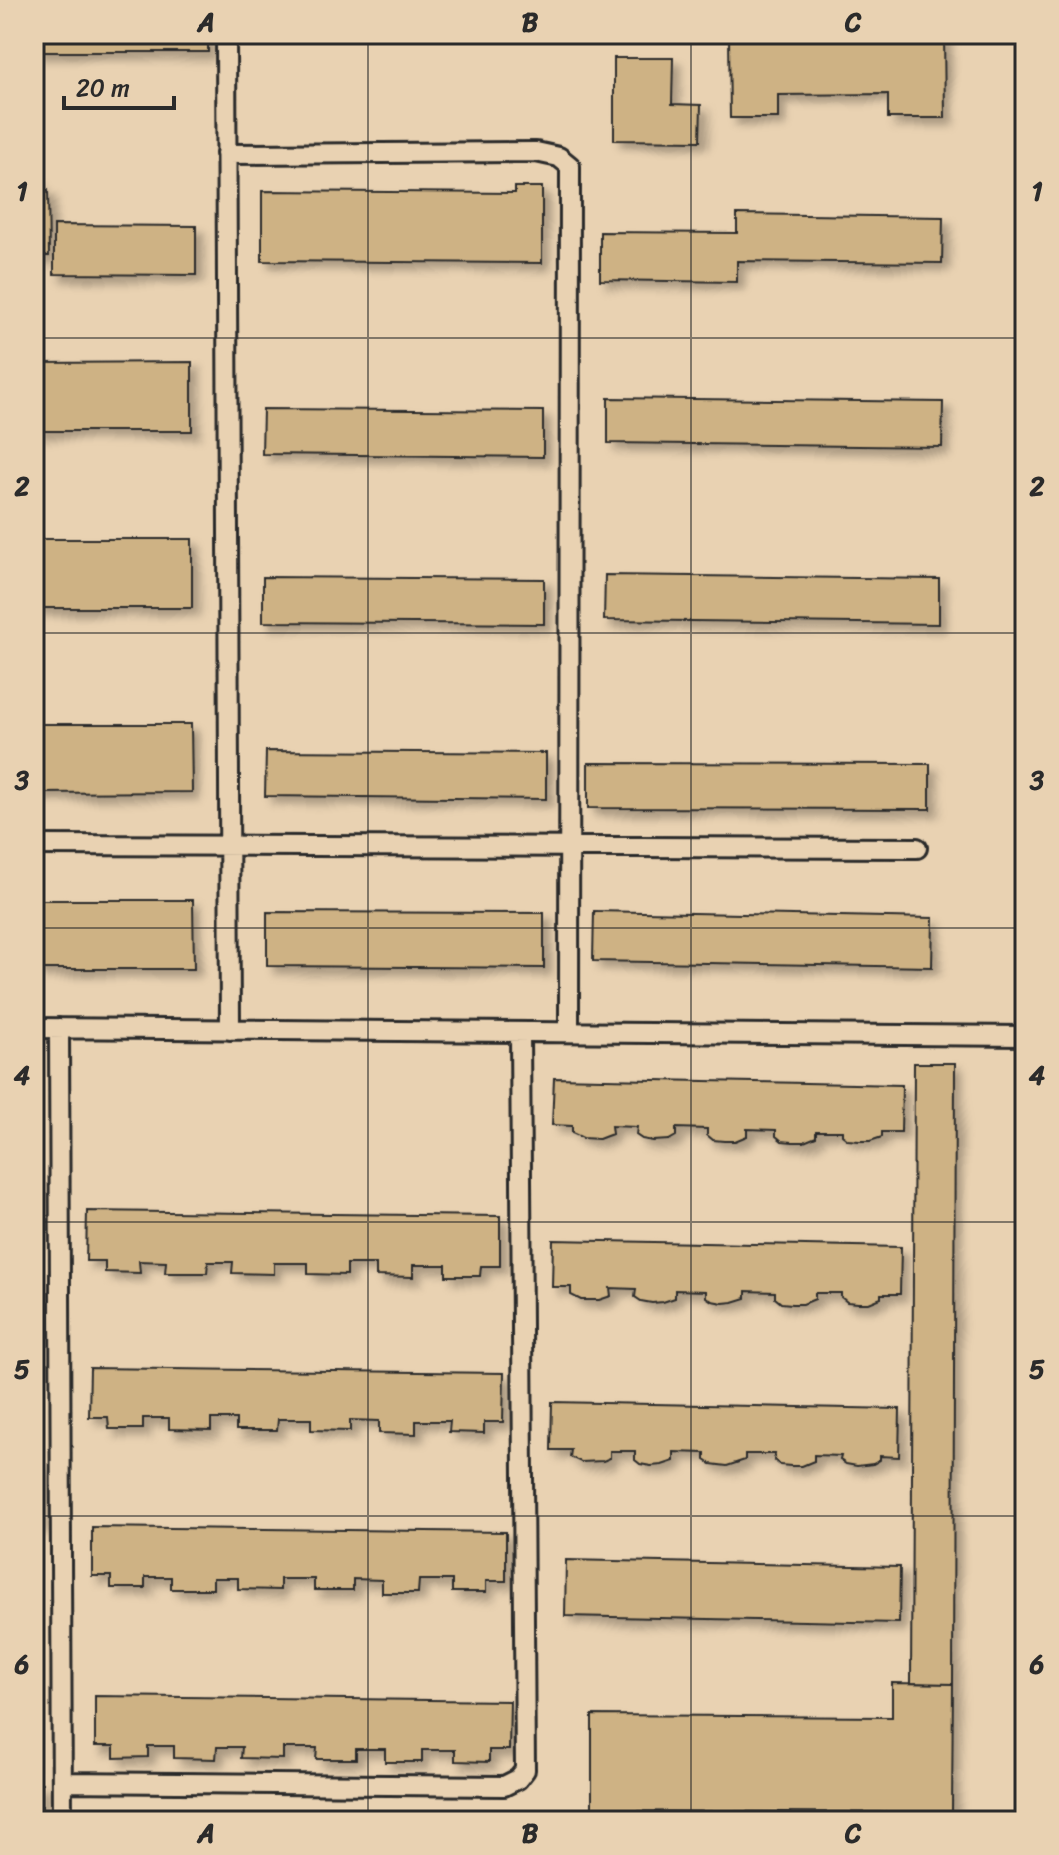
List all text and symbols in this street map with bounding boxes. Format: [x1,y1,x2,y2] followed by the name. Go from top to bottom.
[196,0,215,45] text: A
[522,0,539,45] text: B
[844,0,862,45] text: C
[64,60,174,110] scale bar
[76,67,130,109] text: 20 m
[16,168,28,214] text: 1
[1031,168,1043,214] text: 1
[13,463,30,509] text: 2
[1028,463,1045,509] text: 2
[14,757,30,803] text: 3
[1029,757,1045,803] text: 3
[14,1052,30,1098] text: 4
[1029,1052,1045,1098] text: 4
[14,1346,30,1392] text: 5
[1029,1346,1045,1392] text: 5
[14,1641,30,1687] text: 6
[1029,1641,1045,1687] text: 6
[196,1810,215,1855] text: A
[522,1810,539,1855] text: B
[844,1810,862,1855] text: C

